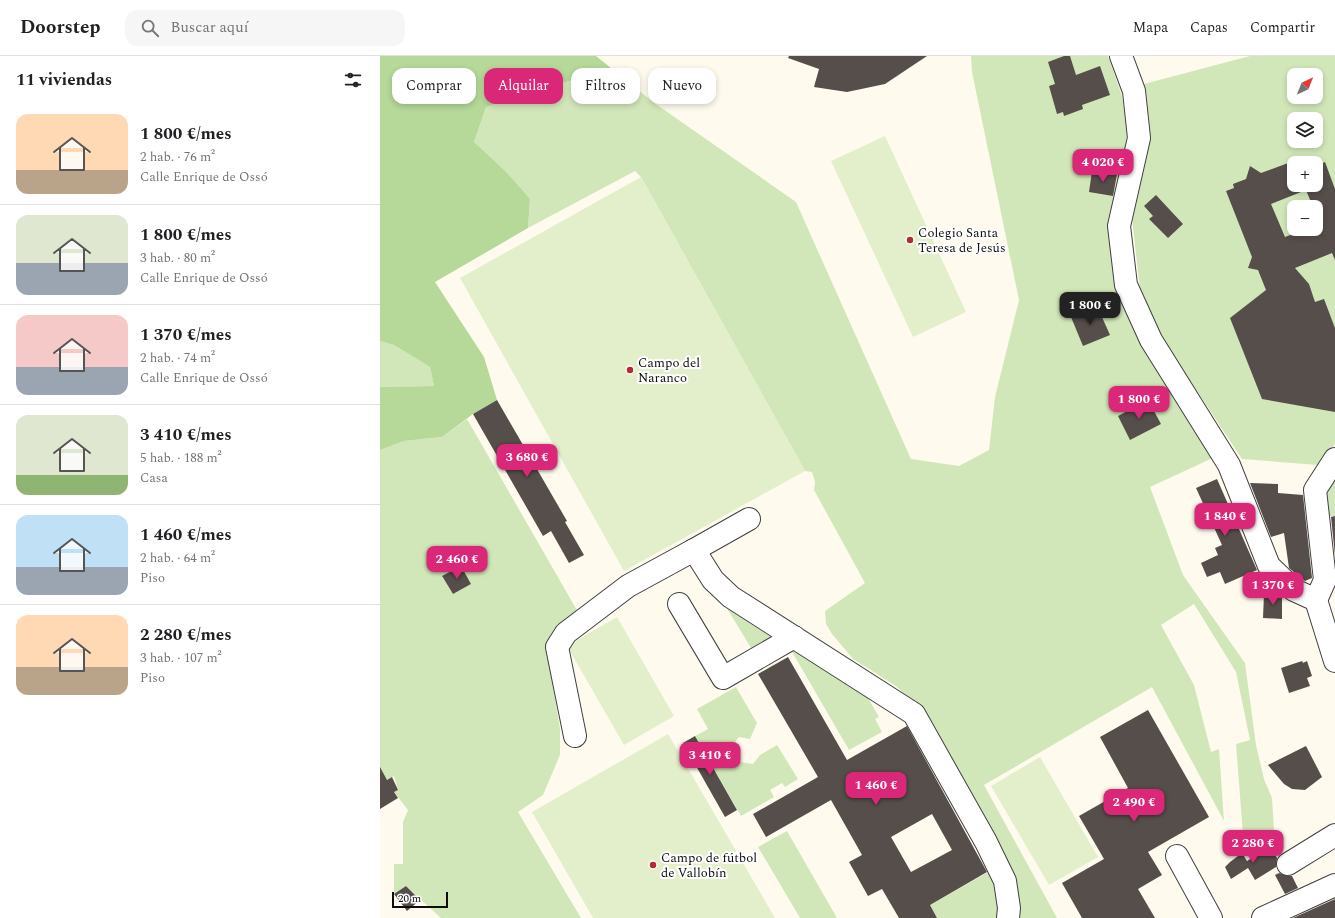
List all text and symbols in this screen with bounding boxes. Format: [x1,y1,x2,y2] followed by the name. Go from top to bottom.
[125,10,405,46] search box
[20,13,101,42] text: Doorstep
[171,16,248,39] text: Buscar aquí
[139,17,161,39] icon: search
[1133,17,1168,38] text: Mapa
[1190,17,1228,38] text: Capas
[1250,17,1315,38] text: Compartir
[16,67,112,93] text: 11 viviendas
[392,68,476,104] chip: Comprar
[484,68,563,104] chip: Alquilar
[571,68,640,104] chip: Filtros
[648,68,716,104] chip: Nuevo
[1287,68,1323,104] north arrow
[1287,68,1323,236] map controls
[342,69,364,91] icon: filters
[1287,112,1323,148] button: layers
[140,121,232,147] text: 1 800 €/mes
[48,130,96,178] icon: home
[140,147,215,167] text: 2 hab. · 76 m²
[1066,149,1140,183] pin: 4 020 €
[1082,152,1124,172] text: 4 020 €
[1287,156,1323,192] button: +
[140,167,268,187] text: Calle Enrique de Ossó
[1287,200,1323,236] button: −
[140,222,232,248] text: 1 800 €/mes
[918,223,1006,258] place label: Colegio Santa Teresa de Jesús
[48,231,96,279] icon: home
[905,235,915,245] marker: Colegio Santa Teresa de Jesús
[140,248,215,268] text: 3 hab. · 80 m²
[140,268,268,288] text: Calle Enrique de Ossó
[1053,292,1127,326] pin: 1 800 €
[1069,295,1111,315] text: 1 800 €
[140,322,232,348] text: 1 370 €/mes
[48,331,96,379] icon: home
[140,348,215,368] text: 2 hab. · 74 m²
[638,353,700,388] place label: Campo del Naranco
[625,365,635,375] marker: Campo del Naranco
[140,368,268,388] text: Calle Enrique de Ossó
[1102,386,1176,420] pin: 1 800 €
[1118,389,1160,409] text: 1 800 €
[140,422,232,448] text: 3 410 €/mes
[48,431,96,479] icon: home
[490,444,564,478] pin: 3 680 €
[506,447,548,467] text: 3 680 €
[140,448,222,468] text: 5 hab. · 188 m²
[140,468,168,488] text: Casa
[1188,503,1262,537] pin: 1 840 €
[1204,506,1246,526] text: 1 840 €
[140,522,232,548] text: 1 460 €/mes
[48,531,96,579] icon: home
[420,546,494,580] pin: 2 460 €
[140,548,215,568] text: 2 hab. · 64 m²
[436,549,478,569] text: 2 460 €
[140,568,165,588] text: Piso
[1236,572,1310,606] pin: 1 370 €
[1252,575,1294,595] text: 1 370 €
[140,622,232,648] text: 2 280 €/mes
[48,631,96,679] icon: home
[140,648,222,668] text: 3 hab. · 107 m²
[140,668,165,688] text: Piso
[673,742,747,776] pin: 3 410 €
[689,745,731,765] text: 3 410 €
[839,772,913,806] pin: 1 460 €
[855,775,897,795] text: 1 460 €
[1097,789,1171,823] pin: 2 490 €
[1113,792,1155,812] text: 2 490 €
[1216,830,1290,864] pin: 2 280 €
[1232,833,1274,853] text: 2 280 €
[661,848,757,883] place label: Campo de fútbol de Vallobín
[648,860,658,870] marker: Campo de fútbol de Vallobín
[392,890,448,909] scale bar
[398,890,421,907] text: 20 m

